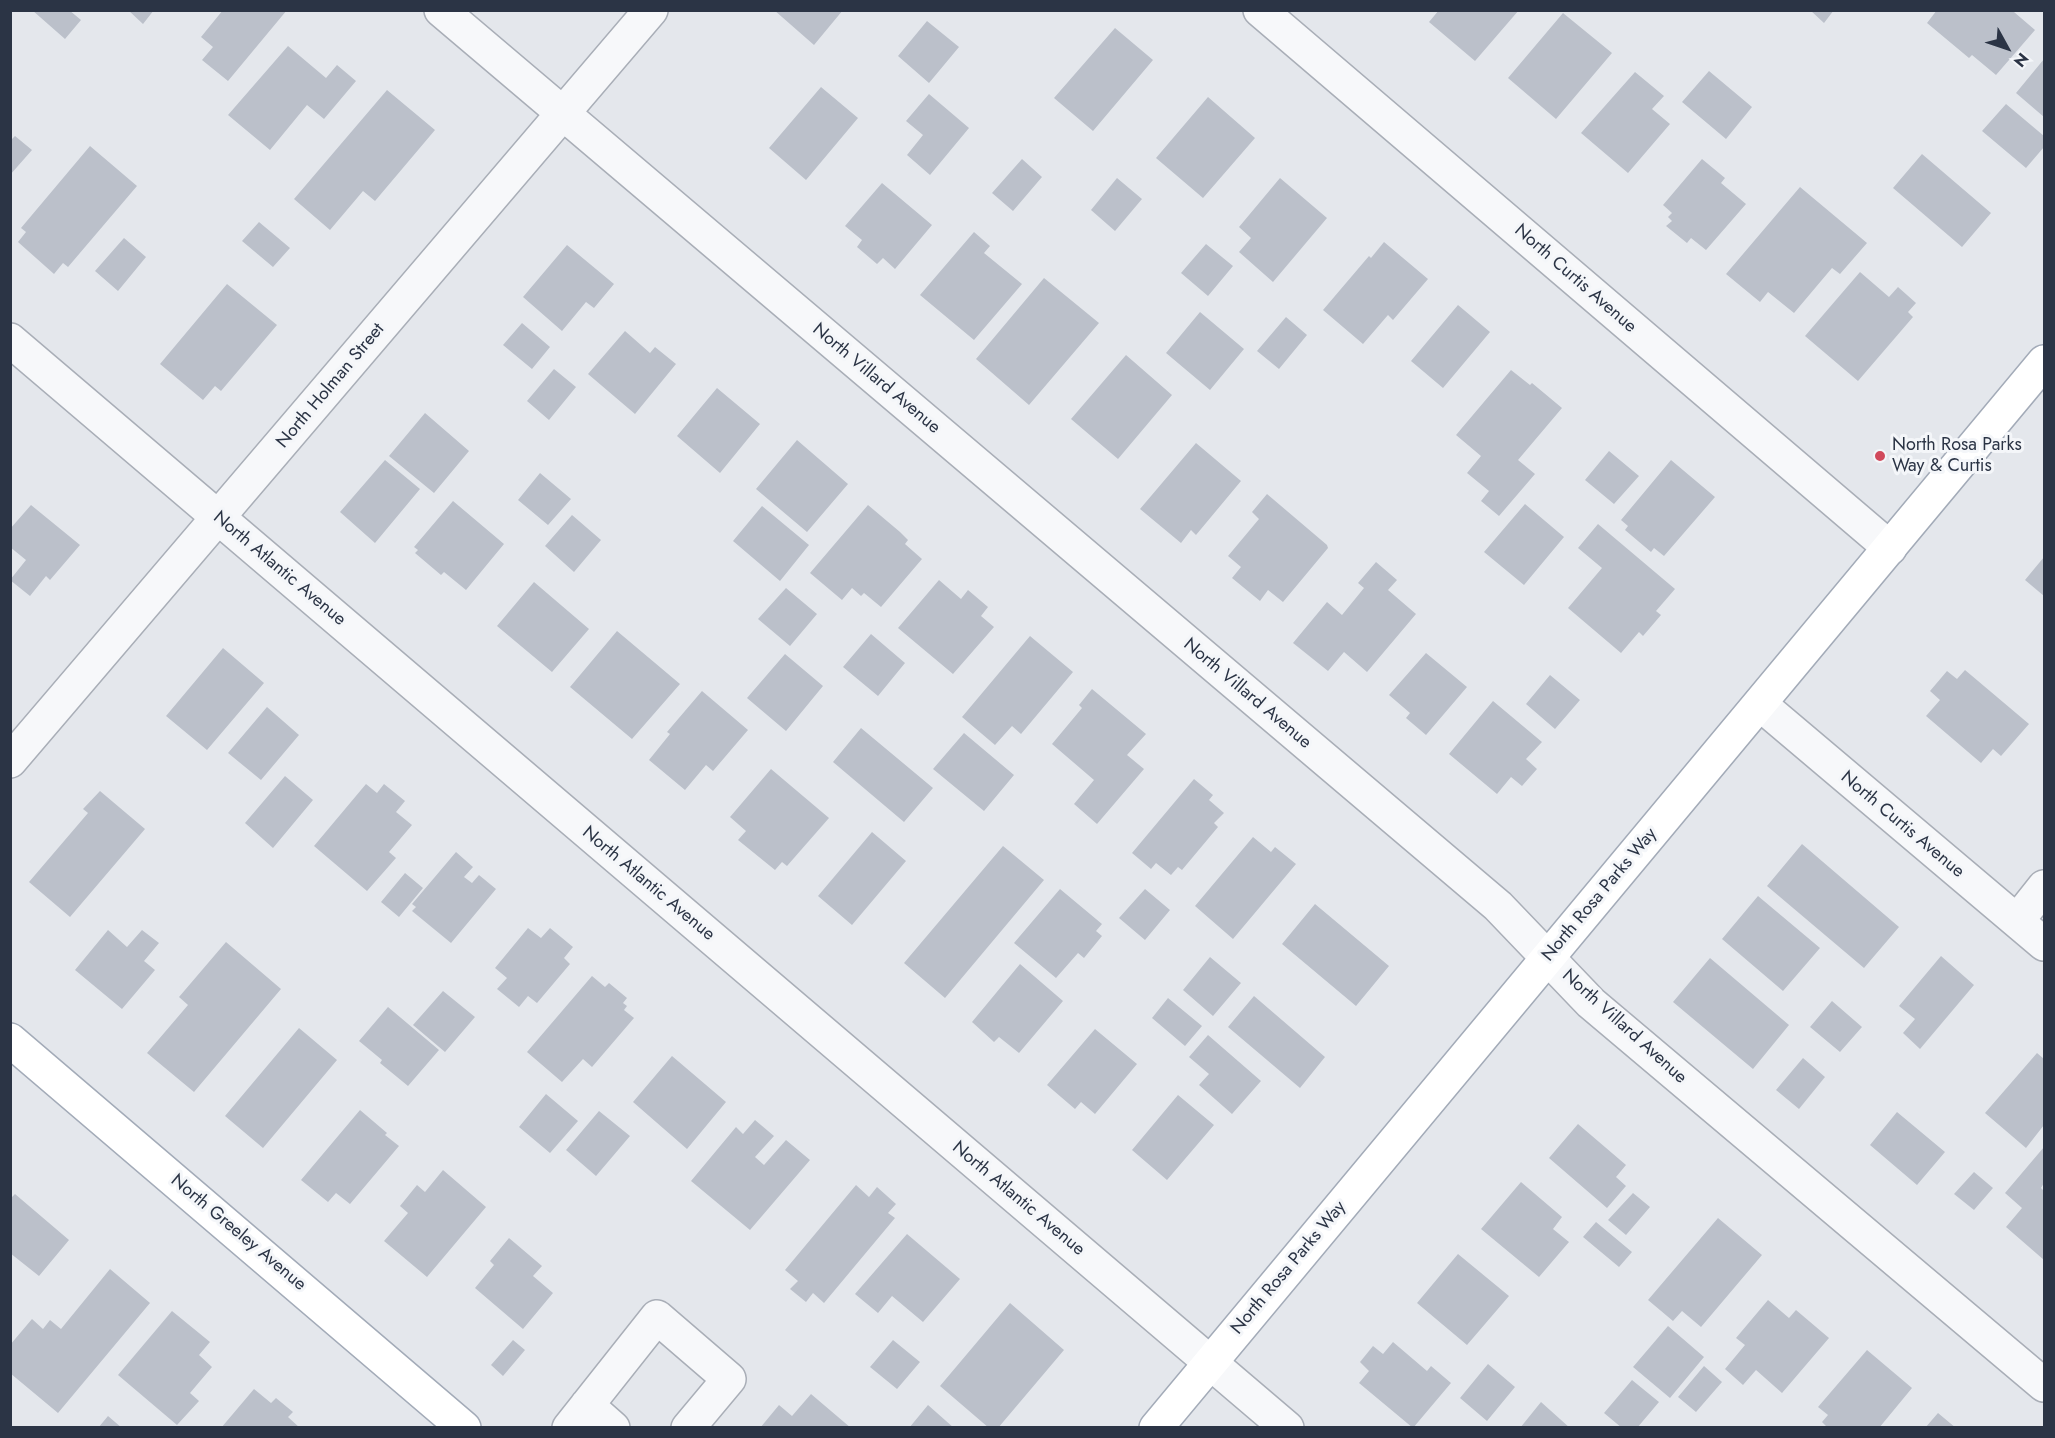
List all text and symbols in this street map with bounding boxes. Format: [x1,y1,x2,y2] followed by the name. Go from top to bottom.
[1977,18,2037,78] north arrow
[2008,48,2034,72] text: N
[1510,220,1640,338] street label: North Curtis Avenue
[272,319,390,453] street label: North Holman Street
[808,319,944,439] street label: North Villard Avenue
[1892,435,2022,478] place label: North Rosa Parks Way & Curtis
[1873,449,1887,463] marker: North Rosa Parks Way & Curtis
[208,507,350,631] street label: North Atlantic Avenue
[1179,634,1315,754] street label: North Villard Avenue
[1836,767,1968,883] street label: North Curtis Avenue
[577,822,719,946] street label: North Atlantic Avenue
[1538,824,1662,966] street label: North Rosa Parks Way
[1557,965,1691,1089] street label: North Villard Avenue
[947,1137,1089,1261] street label: North Atlantic Avenue
[166,1170,310,1296] street label: North Greeley Avenue
[1227,1197,1351,1339] street label: North Rosa Parks Way

